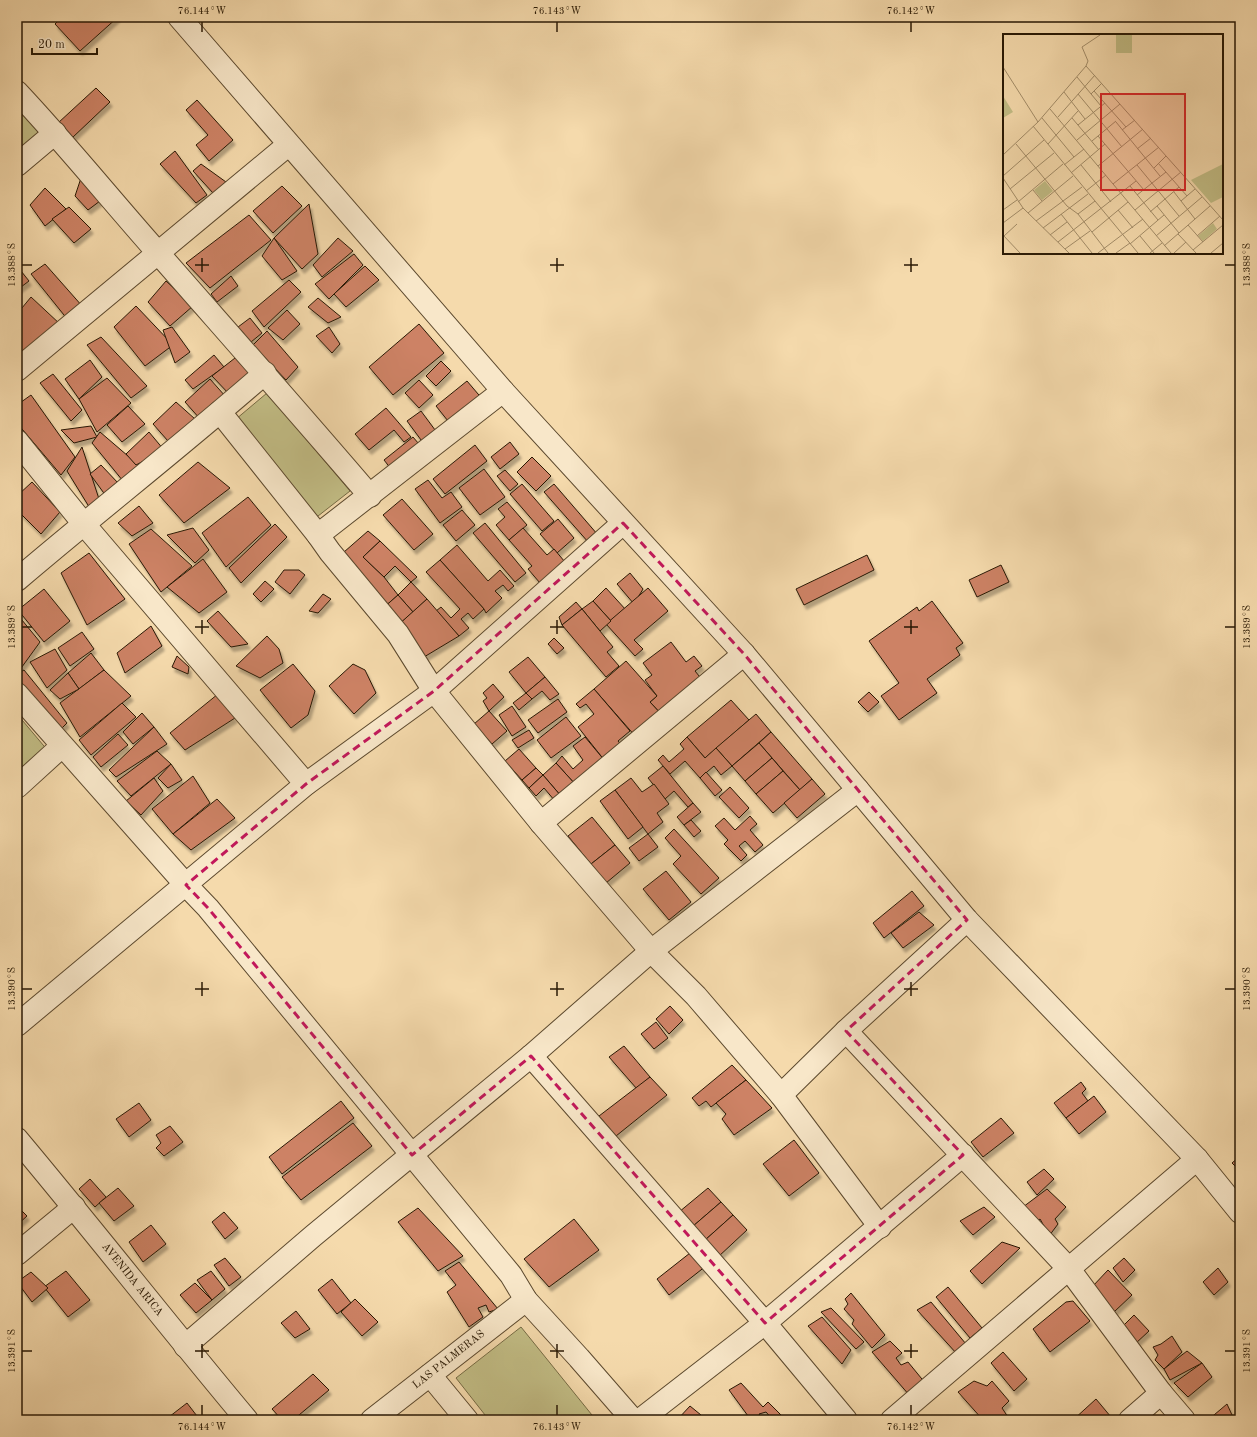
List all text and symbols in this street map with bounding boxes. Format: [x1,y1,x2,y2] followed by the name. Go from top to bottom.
[178,6,226,16] text: 76.144°W
[533,6,581,16] text: 76.143°W
[887,6,935,16] text: 76.142°W
[32,30,97,56] scale bar
[1003,34,1223,254] inset map
[38,39,65,51] text: 20 m
[7,243,17,287] text: 13.388°S
[1242,243,1252,287] text: 13.388°S
[7,605,17,649] text: 13.389°S
[1242,605,1252,649] text: 13.389°S
[7,967,17,1011] text: 13.390°S
[1242,967,1252,1011] text: 13.390°S
[99,1241,165,1319] street label: AVENIDA ARICA
[411,1328,487,1391] street label: LAS PALMERAS
[7,1329,17,1373] text: 13.391°S
[1242,1329,1252,1373] text: 13.391°S
[178,1422,226,1432] text: 76.144°W
[533,1422,581,1432] text: 76.143°W
[887,1422,935,1432] text: 76.142°W

